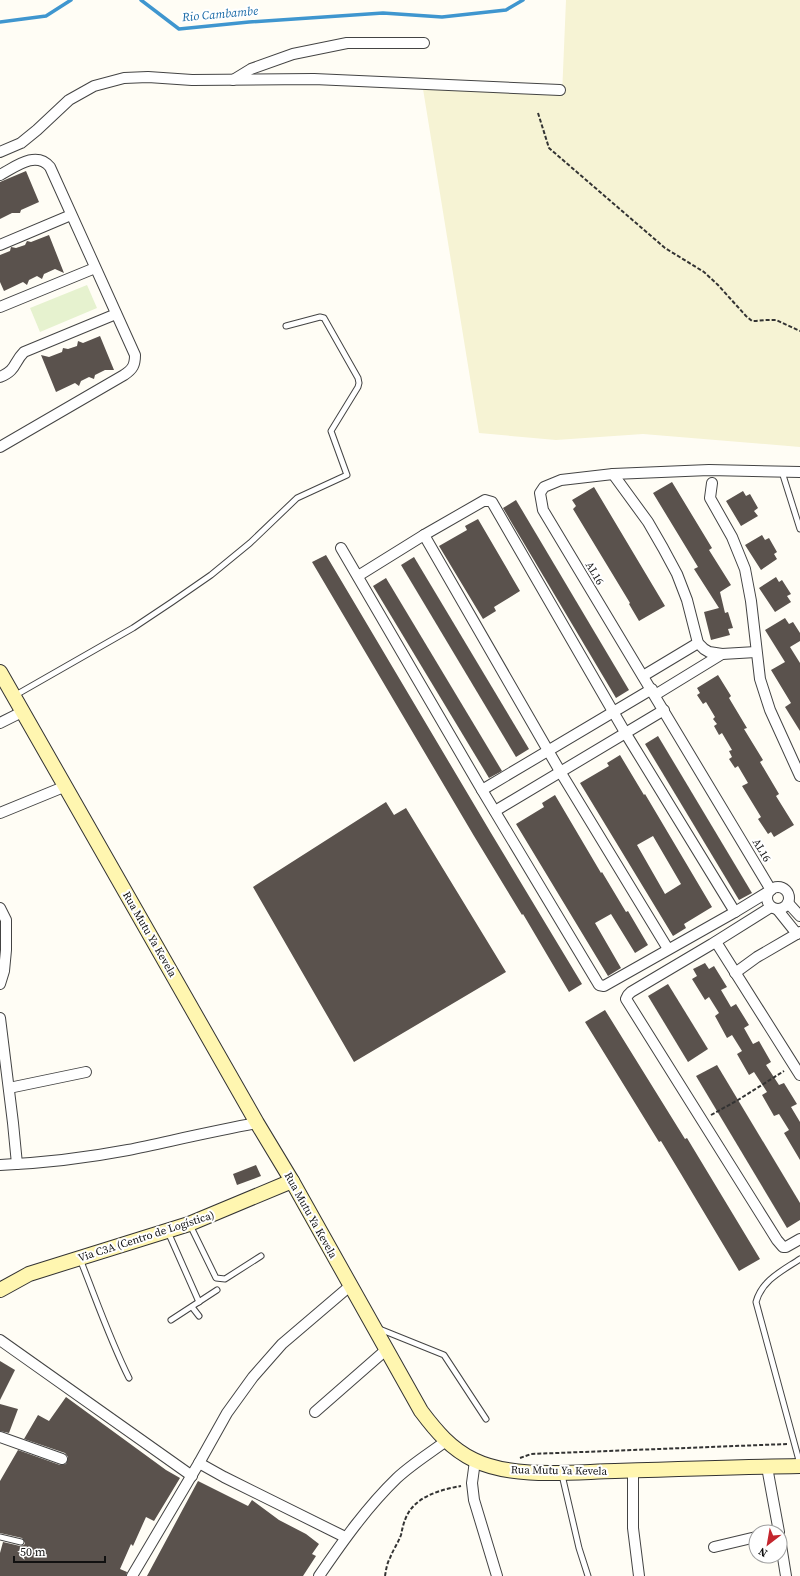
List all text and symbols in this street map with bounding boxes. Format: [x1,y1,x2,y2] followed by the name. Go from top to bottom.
[180,3,259,25] water label: Rio Cambambe
[582,559,608,588] street label: AL16
[749,836,775,865] street label: AL16
[119,889,180,980] street label: Rua Mutu Ya Kevela
[281,1169,341,1261] street label: Rua Mutu Ya Kevela
[76,1207,216,1266] street label: Via C3A (Centro de Logística)
[511,1462,608,1479] street label: Rua Mutu Ya Kevela
[748,1524,788,1564] north arrow
[14,1538,105,1564] scale bar
[20,1544,46,1560] text: 50 m
[756,1544,770,1561] text: N

